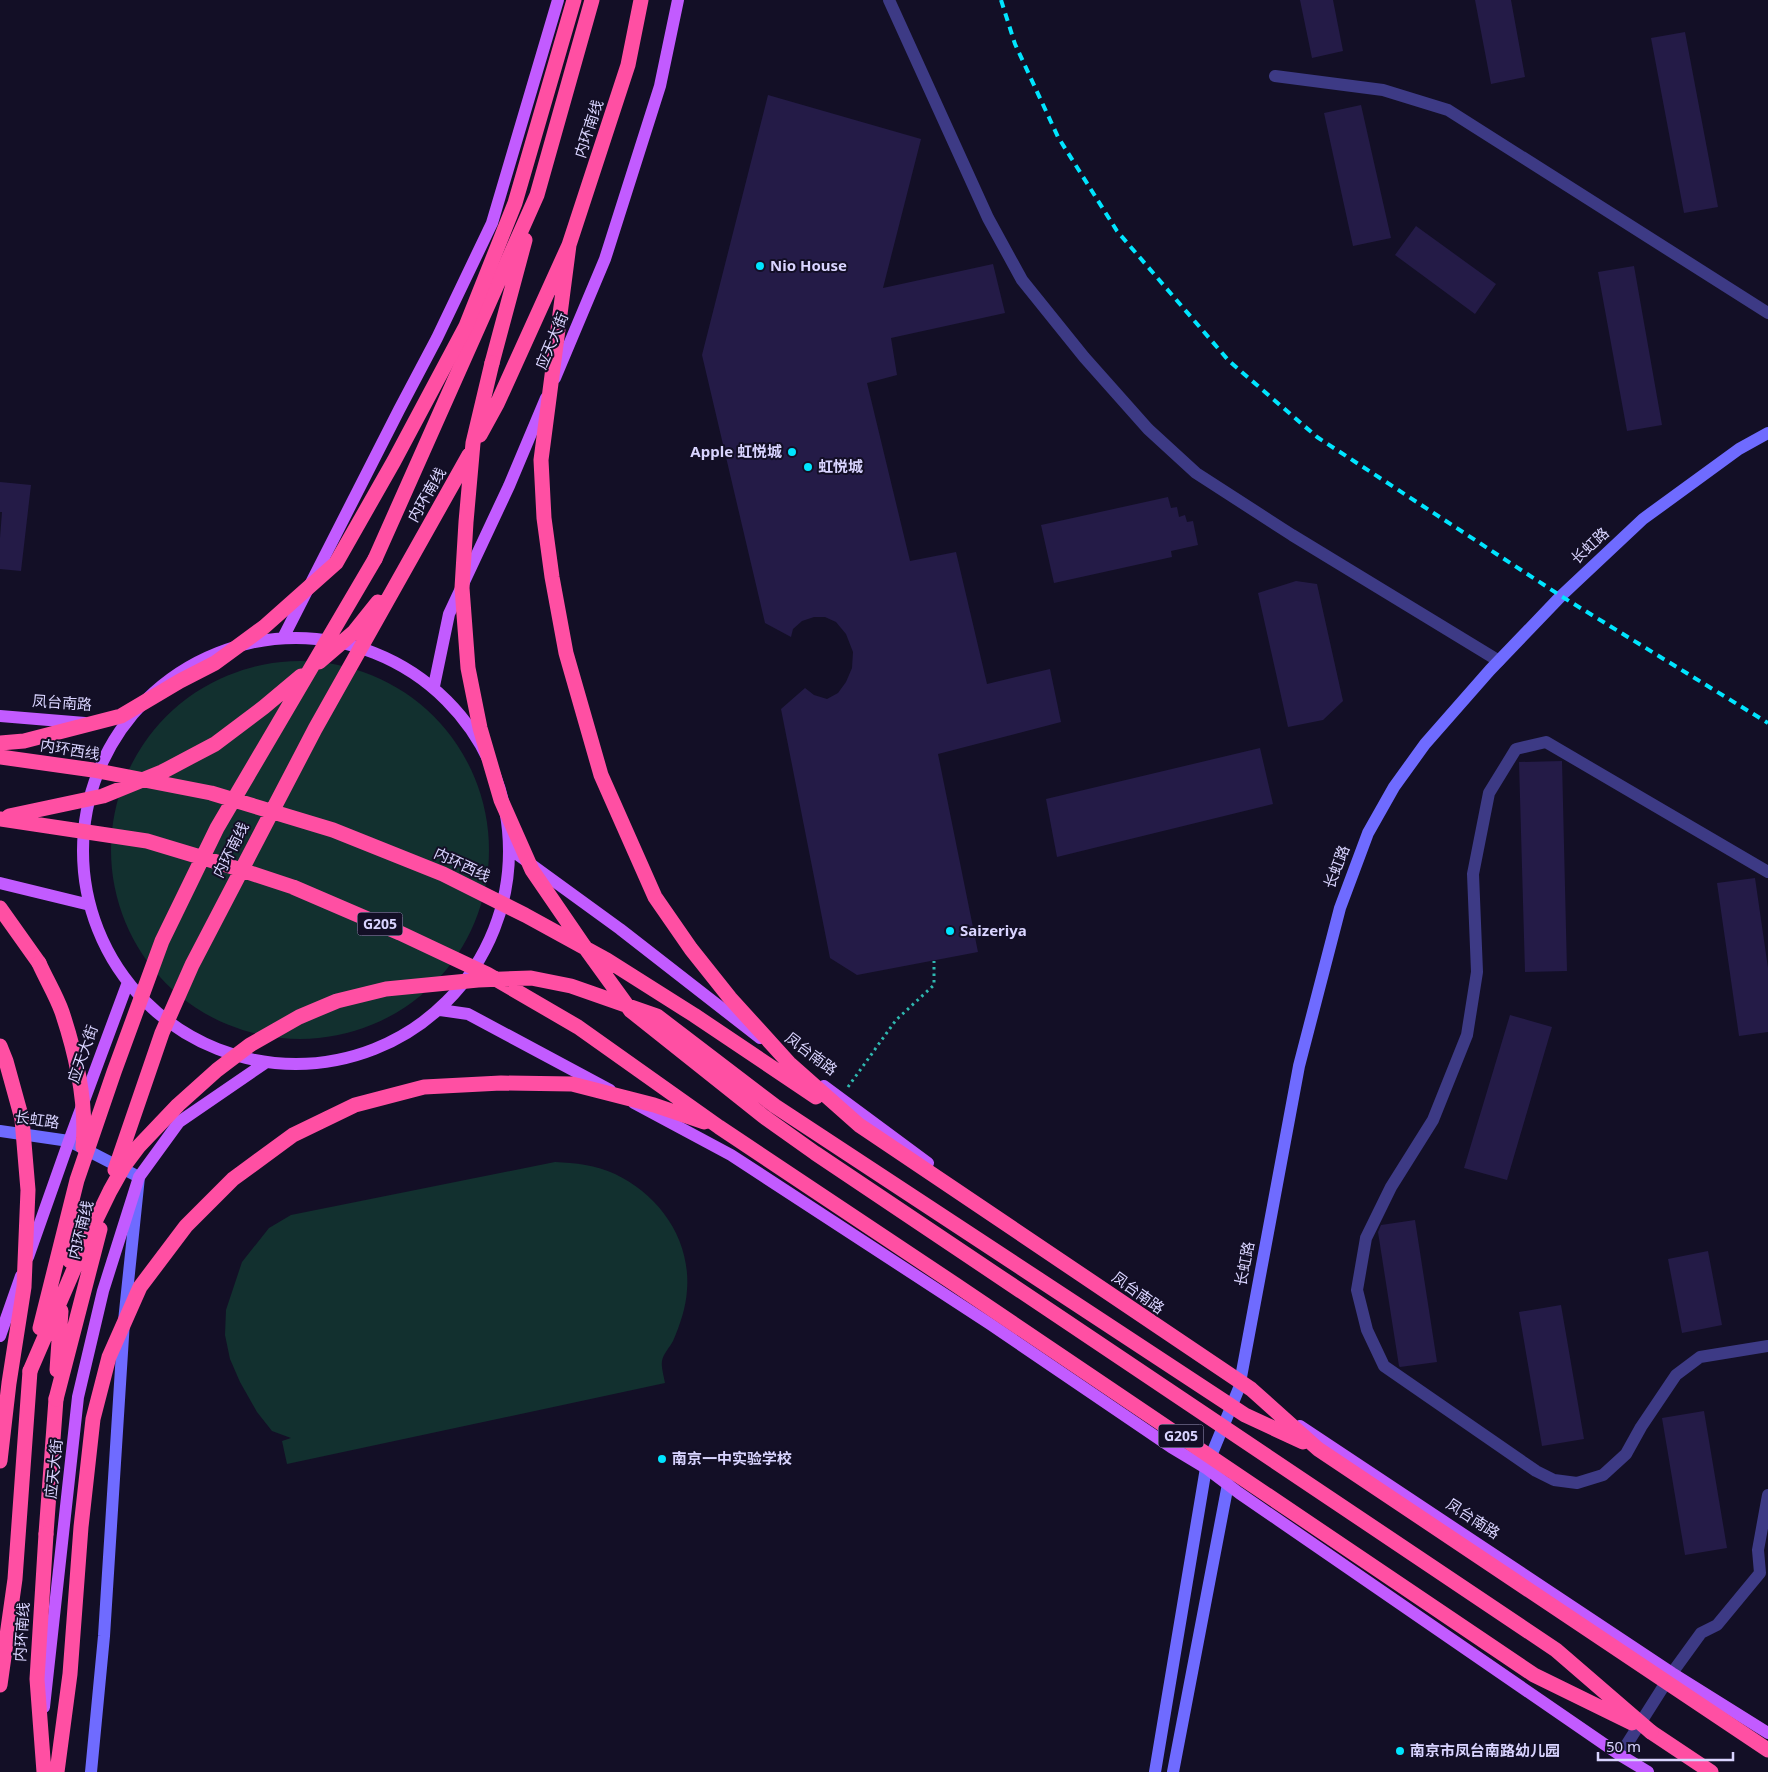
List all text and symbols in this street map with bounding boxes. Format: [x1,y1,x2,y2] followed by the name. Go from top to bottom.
[569,97,607,160] street label: 内环南线
[770,255,847,275] place label: Nio House
[754,260,766,272] marker: Nio House
[530,309,572,372] street label: 应天大街
[690,441,782,461] place label: Apple 虹悦城
[786,446,798,458] marker: Apple 虹悦城
[818,456,863,476] place label: 虹悦城
[802,461,814,473] marker: 虹悦城
[402,464,450,525] street label: 内环南线
[1566,523,1613,568] street label: 长虹路
[31,690,93,714] street label: 凤台南路
[39,734,101,764] street label: 内环西线
[208,818,253,881] street label: 内环南线
[431,842,494,886] street label: 内环西线
[1319,842,1353,891] street label: 长虹路
[358,912,402,936] road number: G205
[960,920,1027,940] place label: Saizeriya
[944,925,956,937] marker: Saizeriya
[62,1022,102,1085] street label: 应天大街
[782,1027,842,1079] street label: 凤台南路
[13,1106,61,1132] street label: 长虹路
[63,1198,97,1261] street label: 内环南线
[1230,1240,1258,1288] street label: 长虹路
[1108,1266,1169,1318] street label: 凤台南路
[1158,1424,1204,1448] road number: G205
[40,1438,66,1500] street label: 应天大街
[672,1448,792,1468] place label: 南京一中实验学校
[656,1453,668,1465] marker: 南京一中实验学校
[1443,1493,1504,1543] street label: 凤台南路
[9,1601,33,1663] street label: 内环南线
[1598,1730,1733,1762] scale bar
[1606,1736,1641,1756] text: 50 m
[1410,1740,1560,1760] place label: 南京市凤台南路幼儿园
[1394,1745,1406,1757] marker: 南京市凤台南路幼儿园

